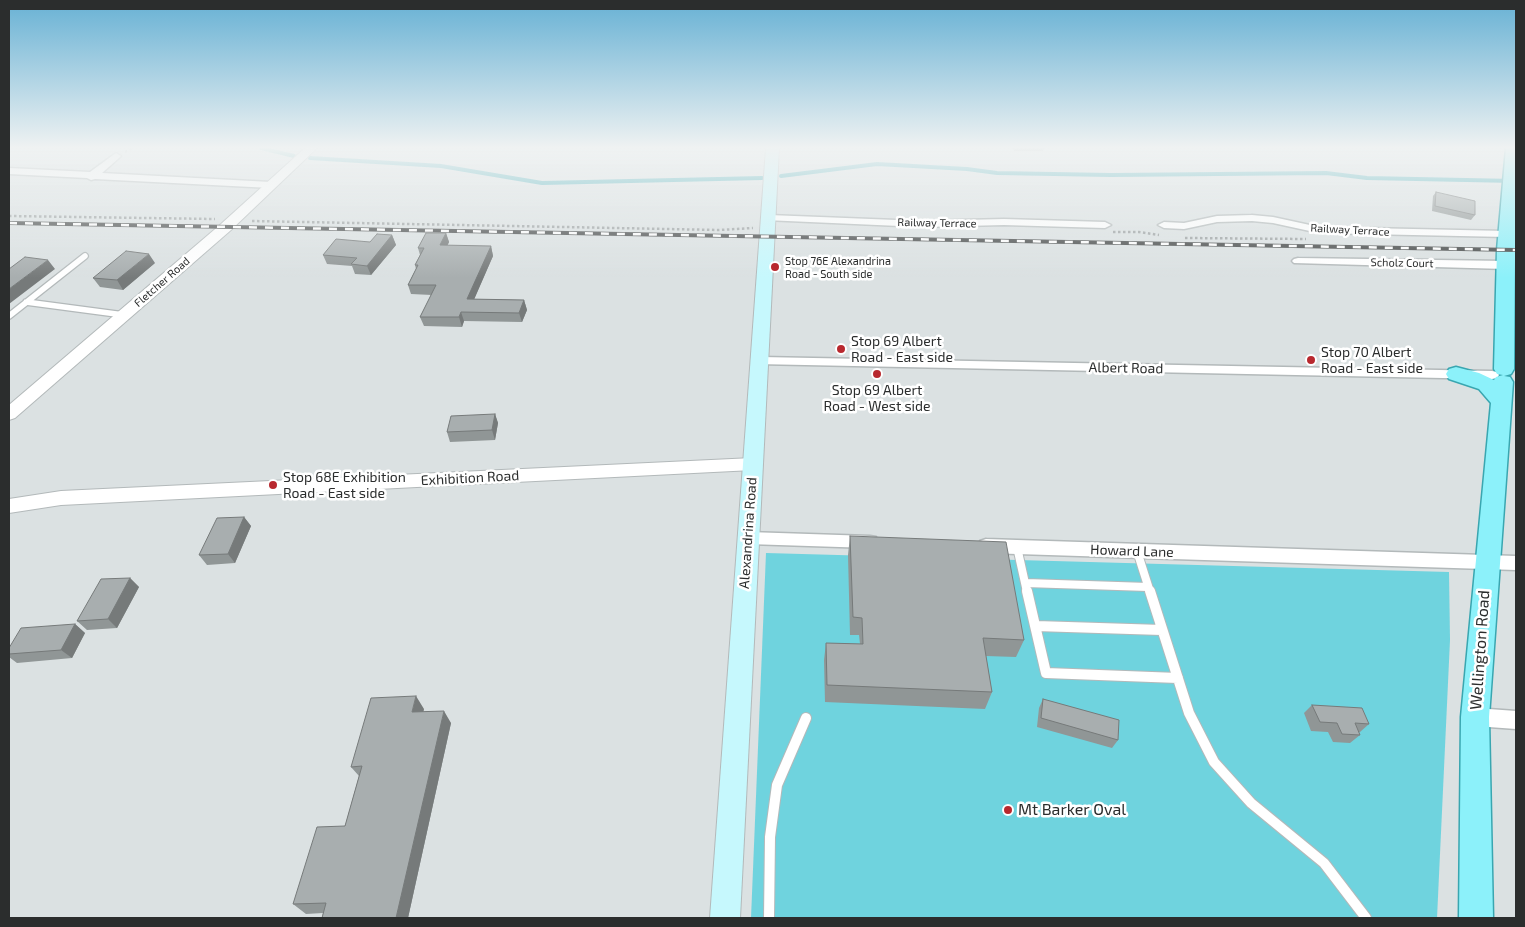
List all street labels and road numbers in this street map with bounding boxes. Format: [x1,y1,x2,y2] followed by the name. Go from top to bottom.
[897,216,977,230] street label: Railway Terrace
[1310,221,1390,239] street label: Railway Terrace
[132,254,192,310] street label: Fletcher Road
[1370,256,1434,270] street label: Scholz Court
[1089,359,1163,377] street label: Albert Road
[420,467,520,489] street label: Exhibition Road
[736,477,760,589] street label: Alexandrina Road
[1090,541,1174,561] street label: Howard Lane
[1466,589,1494,711] street label: Wellington Road

